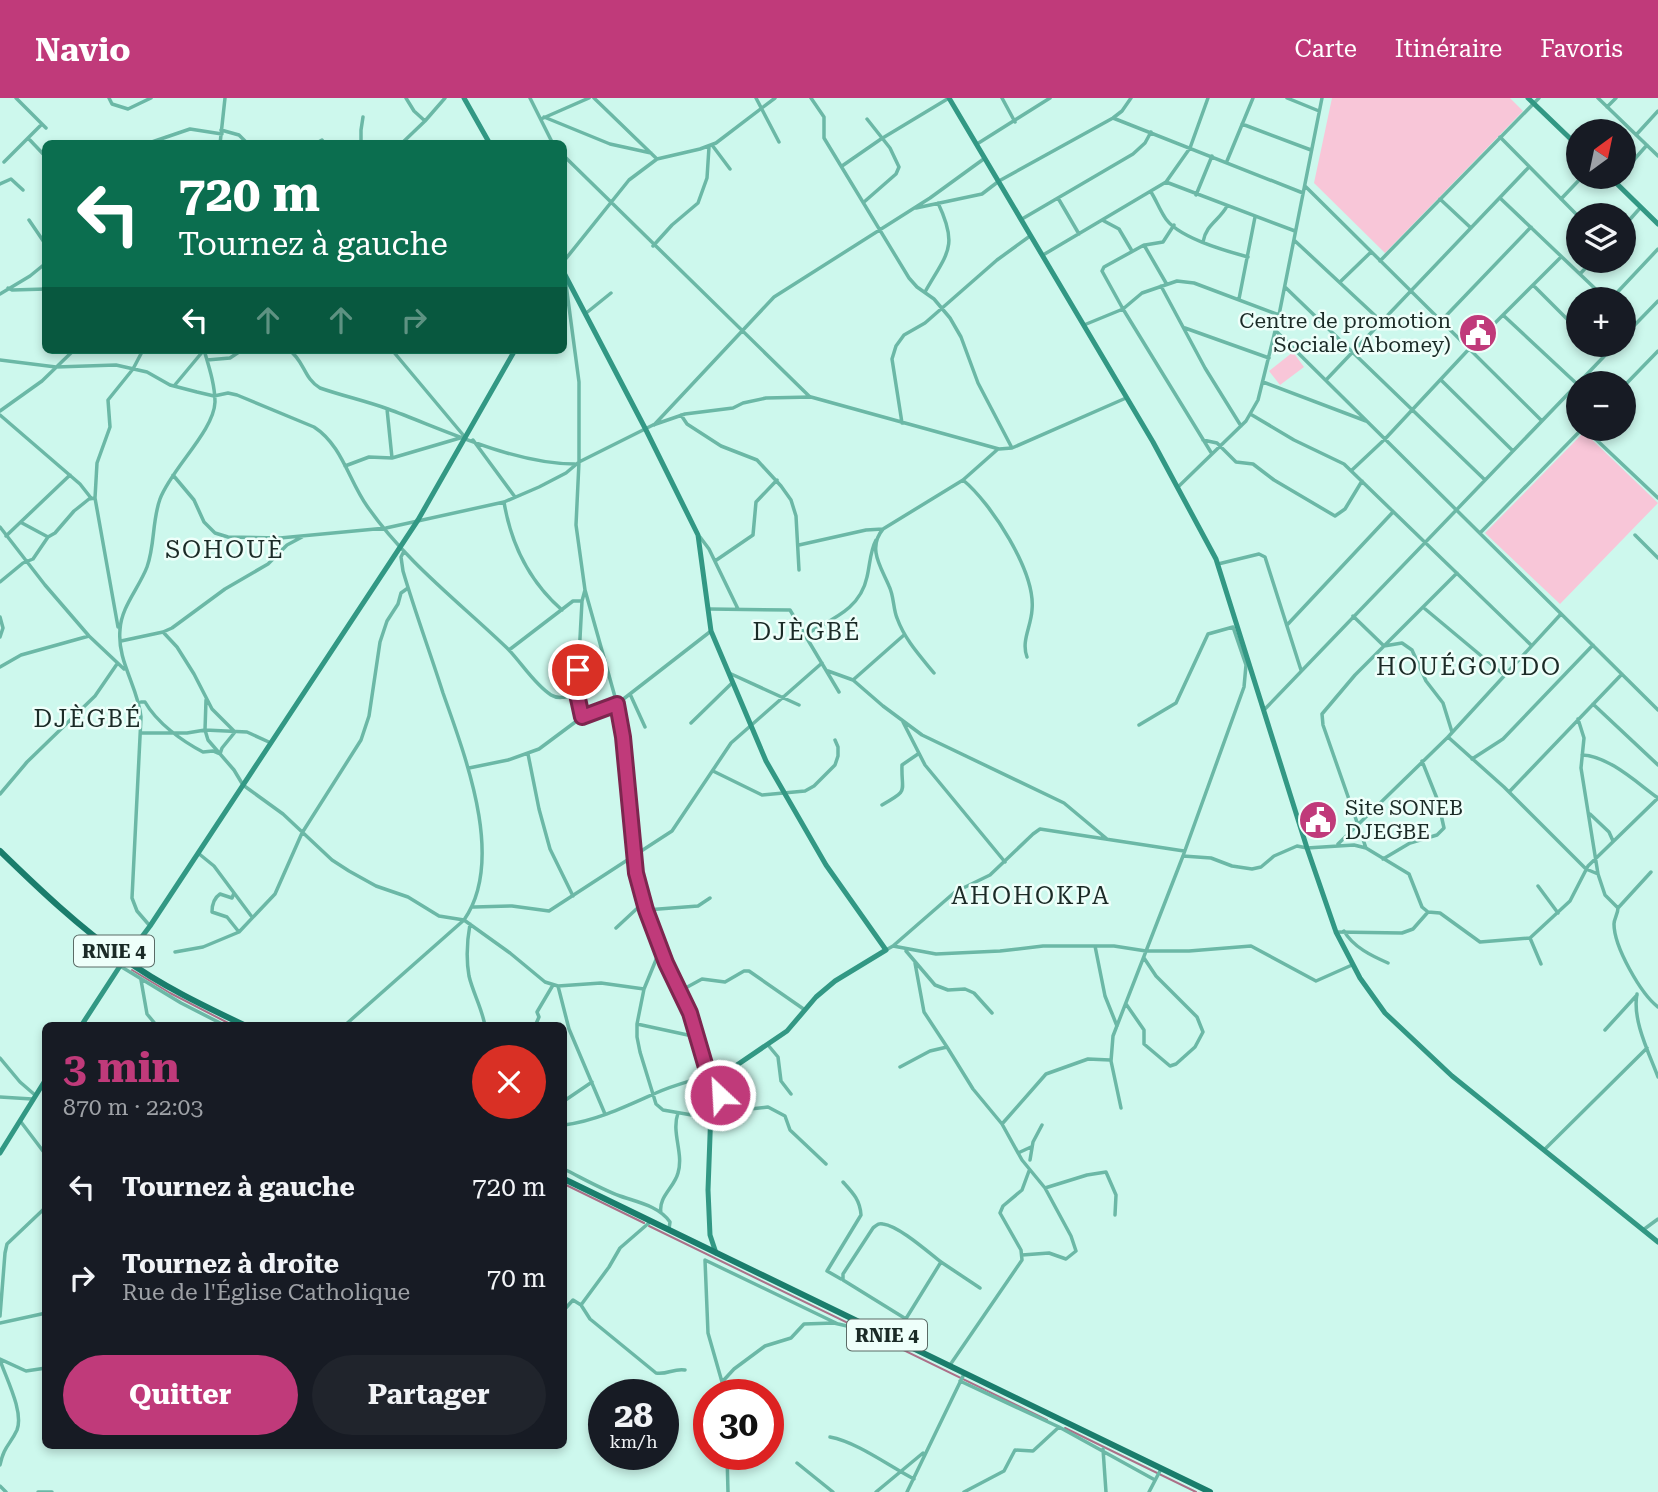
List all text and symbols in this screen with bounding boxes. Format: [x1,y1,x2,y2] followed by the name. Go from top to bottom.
[35,30,130,69] text: Navio
[1295,35,1357,63] text: Carte
[1395,35,1502,63] text: Itinéraire
[1540,35,1623,63] text: Favoris
[1566,119,1636,189] north arrow
[1566,119,1636,441] map controls
[178,166,320,223] text: 720 m
[63,168,154,259] icon: left
[1566,203,1636,273] button: layers
[178,225,448,263] text: Tournez à gauche
[1566,287,1636,357] button: +
[176,301,214,339] icon: left
[249,301,287,339] icon: ahead
[322,301,360,339] icon: ahead
[395,301,433,339] icon: right
[1239,309,1451,357] place label: Centre de promotion Sociale (Abomey)
[1457,312,1499,354] public building icon: Centre de promotion Sociale (Abomey)
[1566,371,1636,441] button: −
[165,535,285,564] district label: SOHOUÈ
[752,617,862,646] district label: DJÈGBÉ
[548,640,608,700] pin
[559,651,597,689] icon: arrive
[1376,652,1562,681] district label: HOUÉGOUDO
[33,704,143,733] district label: DJÈGBÉ
[1345,796,1463,844] place label: Site SONEB DJEGBE
[1297,799,1339,841] public building icon: Site SONEB DJEGBE
[951,882,1111,910] district label: AHOHOKPA
[74,936,154,966] road number: RNIE 4
[63,1043,180,1092] text: 3 min
[472,1045,546,1119] button: close
[683,1058,757,1132] position arrow
[63,1094,203,1121] text: 870 m · 22:03
[63,1168,101,1206] icon: left
[122,1172,355,1202] text: Tournez à gauche
[472,1172,546,1202] text: 720 m
[122,1249,339,1279] text: Tournez à droite
[63,1259,101,1297] icon: right
[487,1263,546,1293] text: 70 m
[122,1279,410,1306] text: Rue de l'Église Catholique
[847,1320,927,1350] road number: RNIE 4
[63,1355,298,1435] button: Quitter
[312,1355,546,1435] button: Partager
[693,1379,784,1470] speed limit sign: 30
[614,1395,653,1436] text: 28
[609,1431,658,1452] text: km/h

